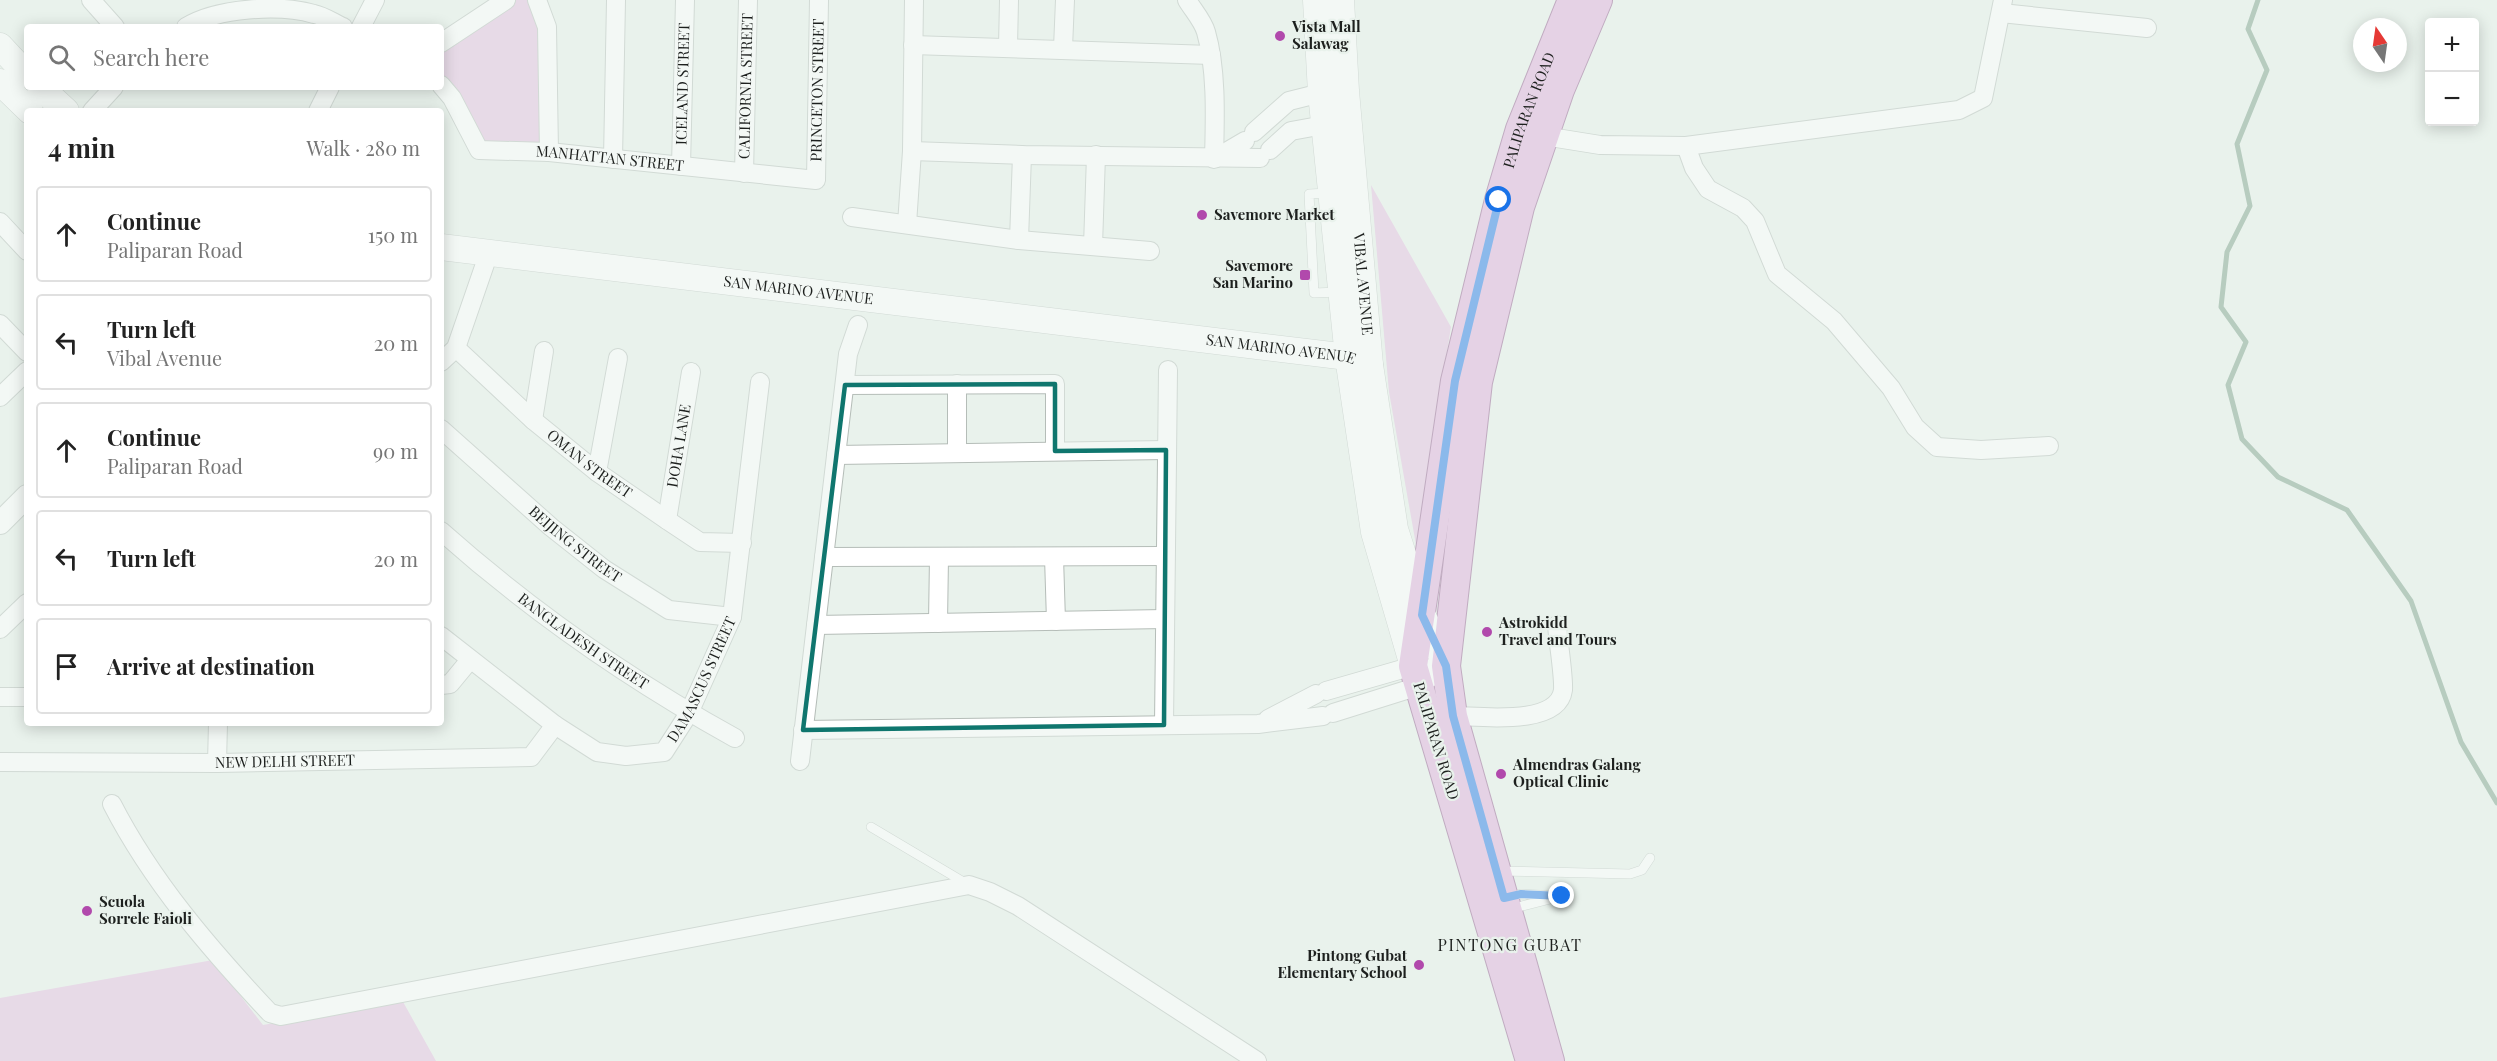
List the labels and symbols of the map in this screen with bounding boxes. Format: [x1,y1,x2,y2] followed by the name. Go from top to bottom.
[733,13,757,159] street label: CALIFORNIA STREET
[1291,16,1361,53] place label: Vista Mall Salawag
[805,18,828,162] street label: PRINCETON STREET
[2353,18,2407,72] north arrow
[671,23,693,145] street label: ICELAND STREET
[1273,29,1287,43] marker: Vista Mall Salawag
[1498,49,1559,170] street label: PALIPARAN ROAD
[536,141,685,175] street label: MANHATTAN STREET
[1485,186,1511,212] route start
[1214,204,1335,224] place label: Savemore Market
[1195,208,1209,222] marker: Savemore Market
[1349,231,1378,336] street label: VIBAL AVENUE
[1213,255,1293,292] place label: Savemore San Marino
[1298,268,1312,282] marker: Savemore San Marino
[722,270,875,308] street label: SAN MARINO AVENUE
[1205,329,1359,368] street label: SAN MARINO AVENUE
[661,403,695,489] street label: DOHA LANE
[543,424,636,502] street label: OMAN STREET
[525,501,626,587] street label: BEIJING STREET
[514,588,653,693] street label: BANGLADESH STREET
[1498,612,1617,649] place label: Astrokidd Travel and Tours
[662,613,740,746] street label: DAMASCUS STREET
[1480,625,1494,639] marker: Astrokidd Travel and Tours
[1410,679,1464,802] street label: PALIPARAN ROAD
[215,749,355,772] street label: NEW DELHI STREET
[1512,754,1641,791] place label: Almendras Galang Optical Clinic
[1494,767,1508,781] marker: Almendras Galang Optical Clinic
[1548,882,1574,908] route end
[99,891,192,928] place label: Scuola Sorrele Faioli
[80,904,94,918] marker: Scuola Sorrele Faioli
[1438,934,1582,955] district label: PINTONG GUBAT
[1278,945,1408,982] place label: Pintong Gubat Elementary School
[1412,958,1426,972] marker: Pintong Gubat Elementary School

